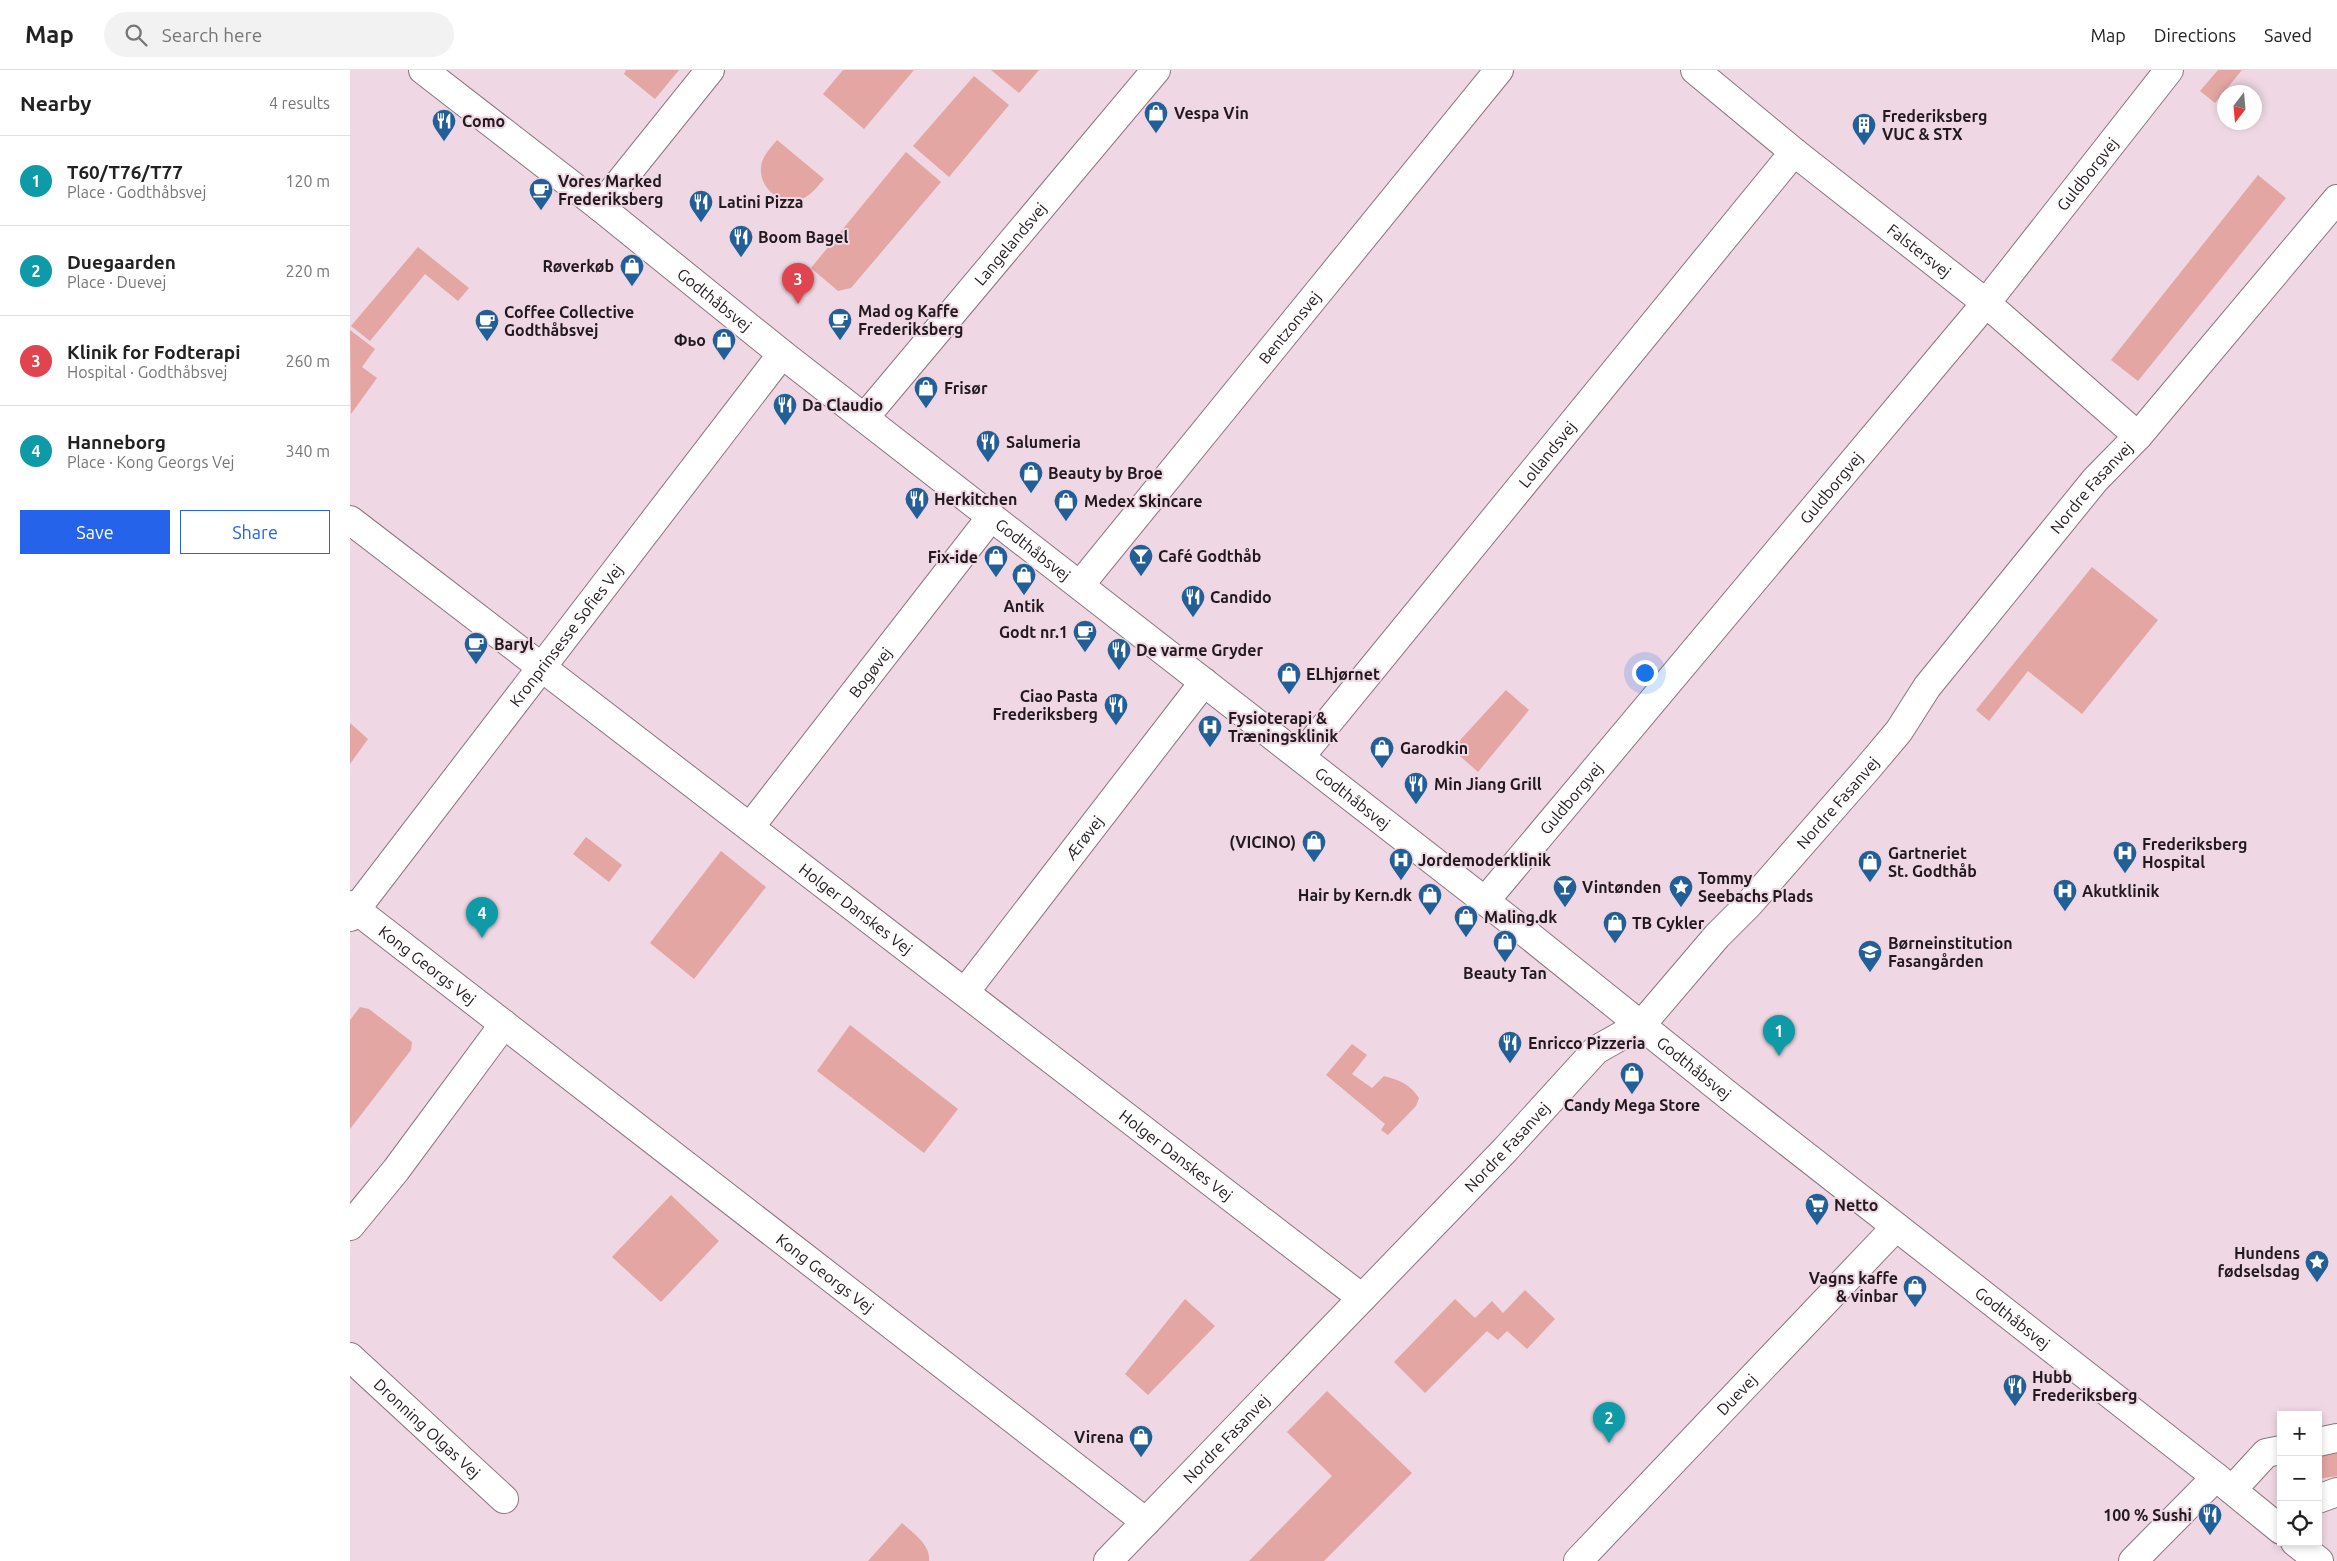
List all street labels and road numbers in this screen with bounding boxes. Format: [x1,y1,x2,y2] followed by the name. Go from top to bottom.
[2053,134,2121,214] street label: Guldborgvej
[971,199,1050,289] street label: Langelandsvej
[1884,220,1955,281] street label: Falstersvej
[674,264,755,335] street label: Godthåbsvej
[1255,288,1324,367] street label: Bentzonsvej
[1515,417,1580,491] street label: Lollandsvej
[2046,438,2136,537] street label: Nordre Fasanvej
[1796,448,1866,527] street label: Guldborgvej
[992,515,1074,584] street label: Godthåbsvej
[506,561,626,710] street label: Kronprinsesse Sofies Vej
[845,644,895,701] street label: Bogøvej
[1793,753,1882,852] street label: Nordre Fasanvej
[1536,759,1606,838] street label: Guldborgvej
[1312,763,1394,833] street label: Godthåbsvej
[1061,812,1107,863] street label: Ærøvej
[796,860,916,958] street label: Holger Danskes Vej
[375,922,480,1008] street label: Kong Georgs Vej
[1653,1033,1735,1103] street label: Godthåbsvej
[1461,1099,1553,1195] street label: Nordre Fasanvej
[1116,1106,1236,1204] street label: Holger Danskes Vej
[773,1230,877,1316] street label: Kong Georgs Vej
[1972,1283,2054,1353] street label: Godthåbsvej
[1713,1370,1760,1419] street label: Duevej
[370,1375,484,1482] street label: Dronning Olgas Vej
[1179,1391,1273,1487] street label: Nordre Fasanvej

